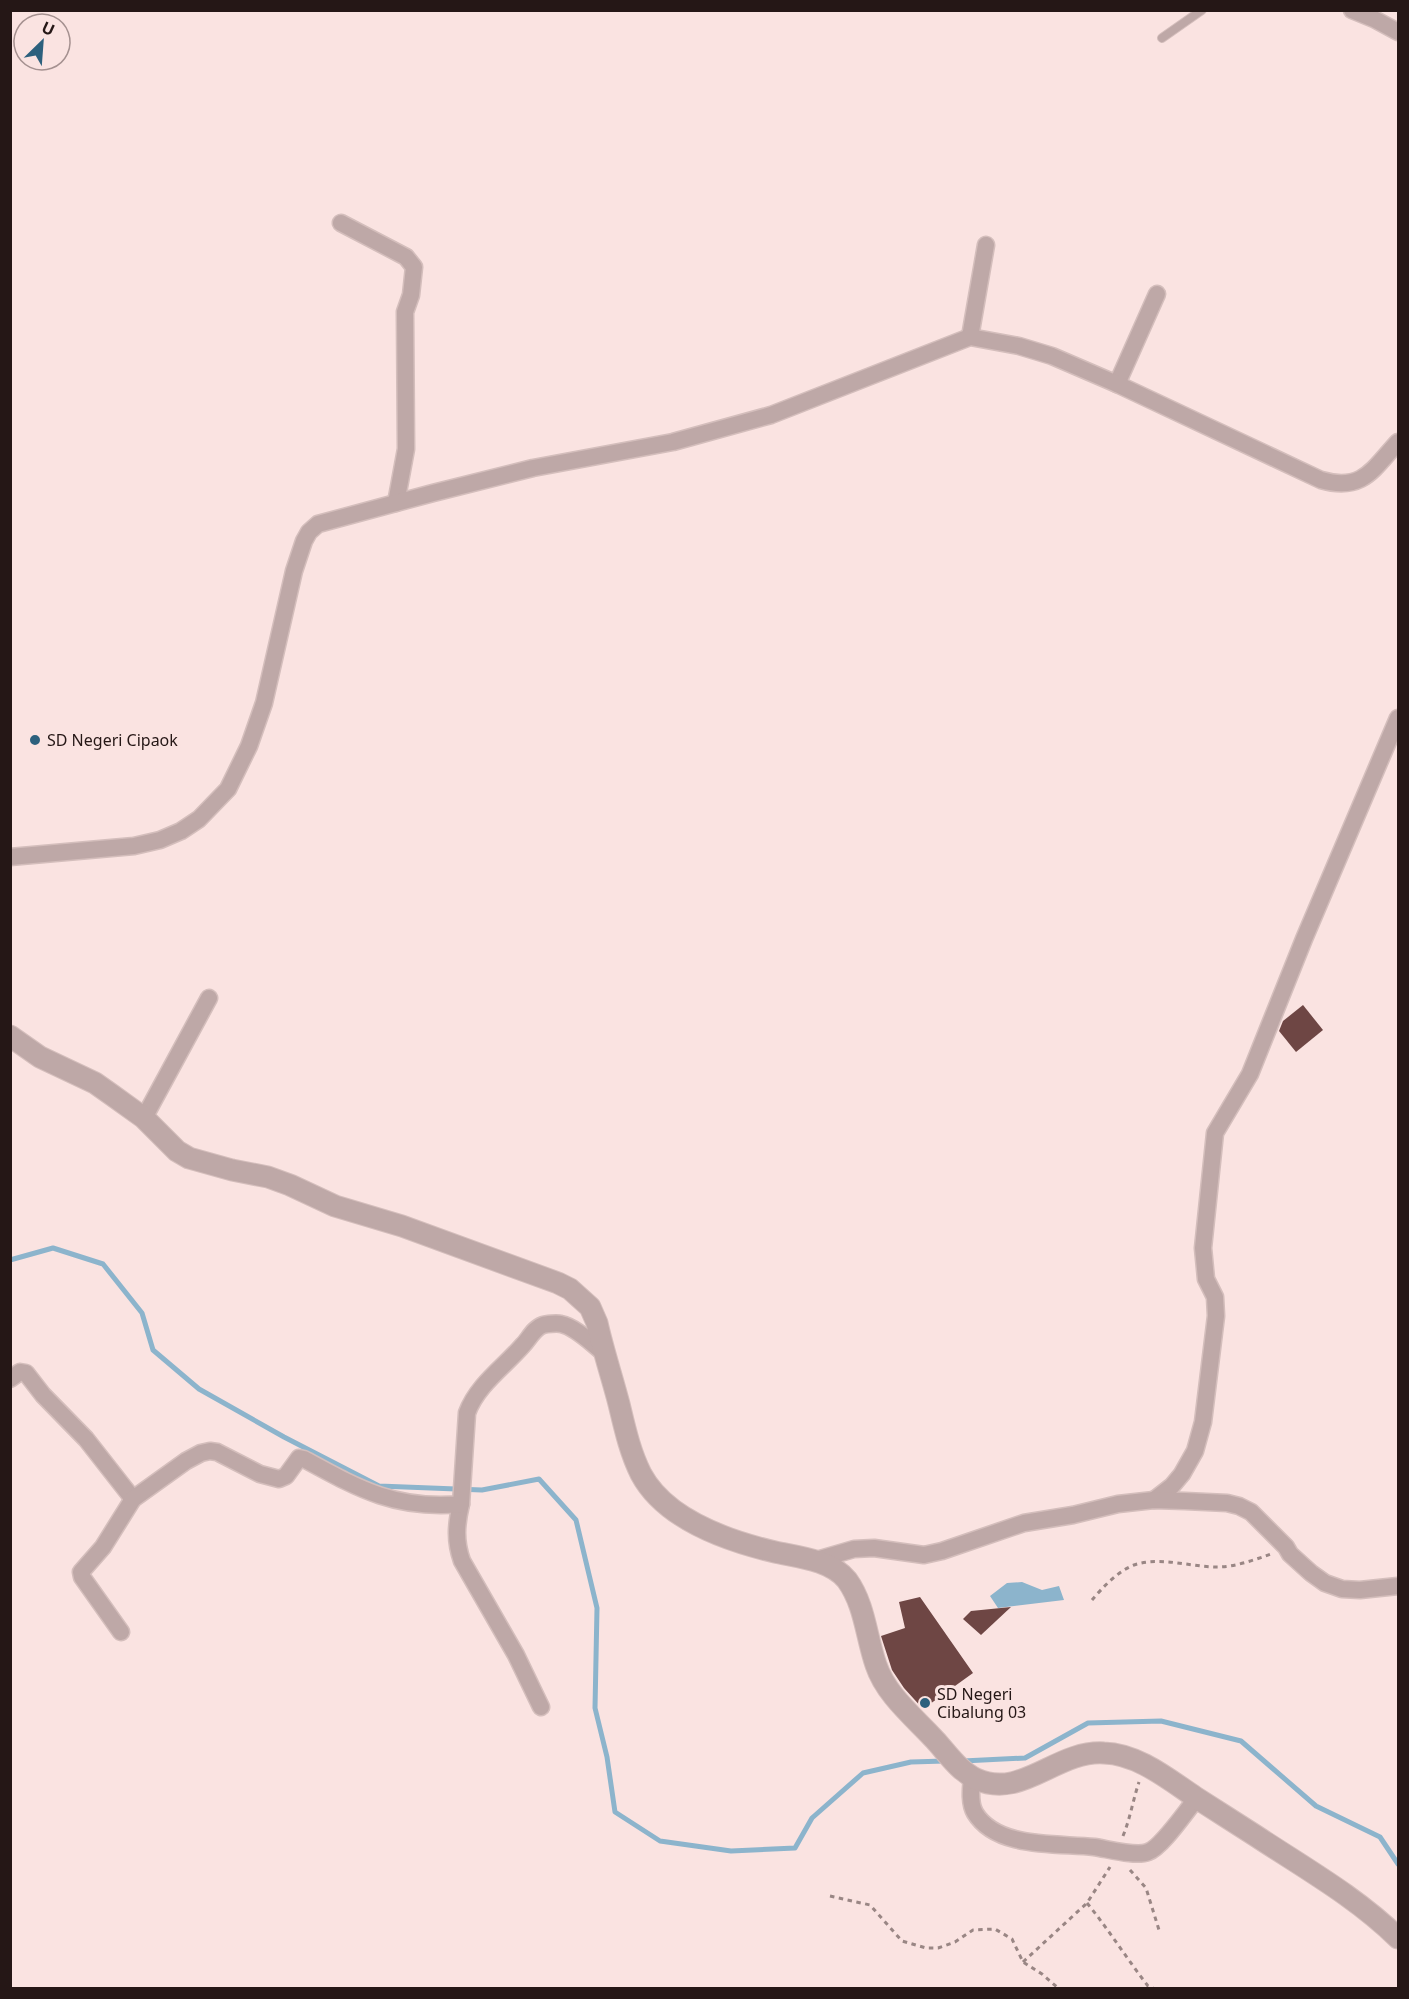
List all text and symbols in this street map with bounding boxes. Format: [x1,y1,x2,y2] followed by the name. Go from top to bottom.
[12,12,72,72] north arrow
[38,16,58,41] text: U
[47,729,178,751] place label: SD Negeri Cipaok
[28,733,42,747] marker: SD Negeri Cipaok
[937,1683,1026,1723] place label: SD Negeri Cibalung 03
[918,1696,932,1710] marker: SD Negeri Cibalung 03

